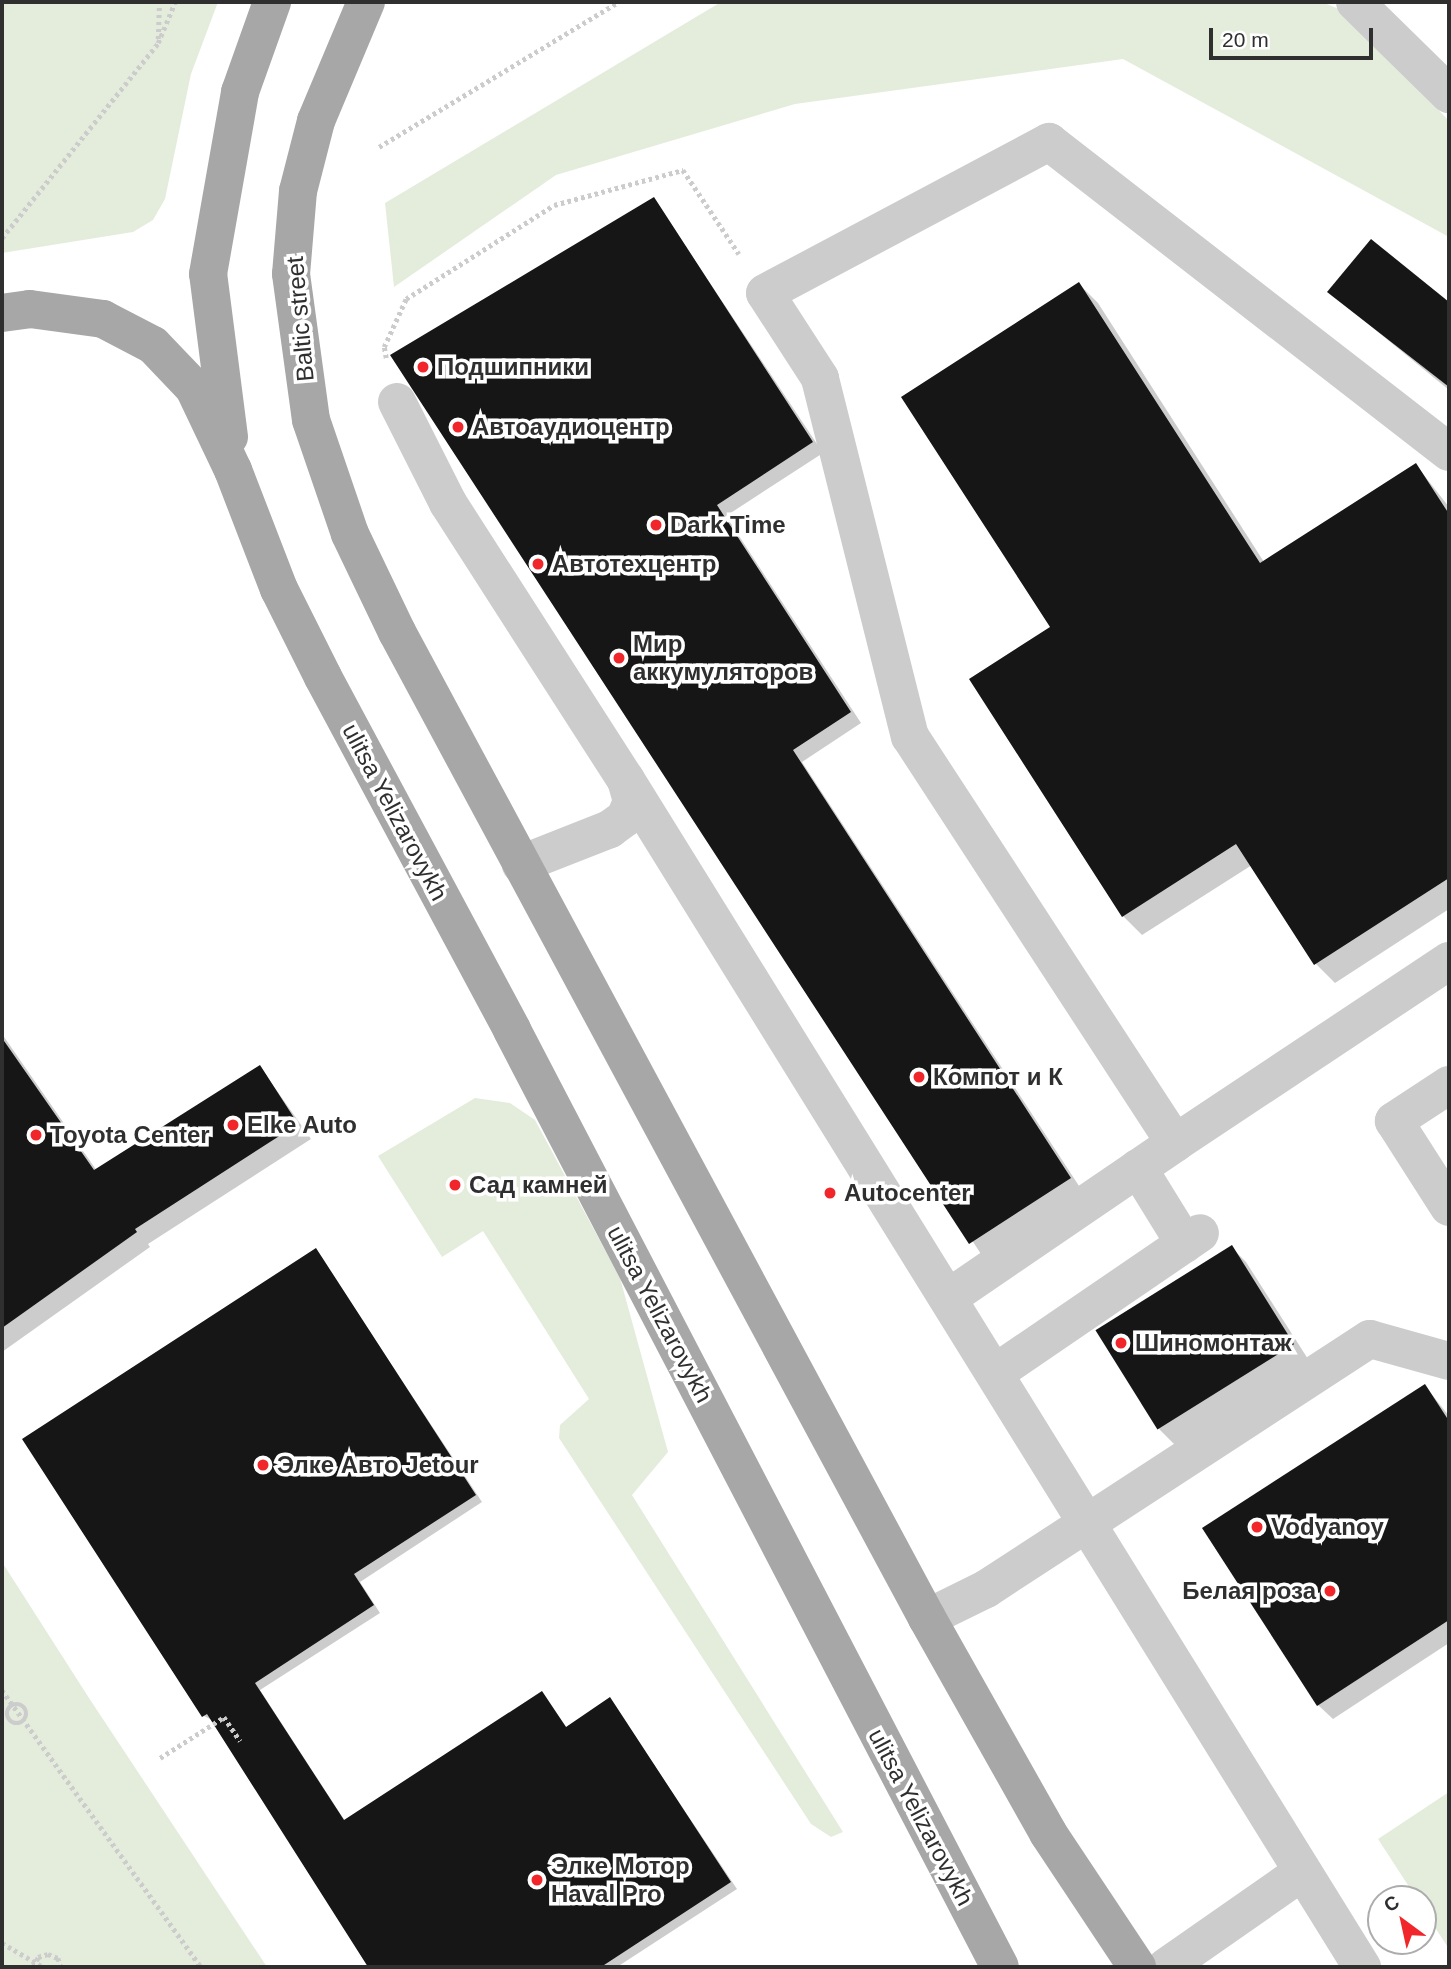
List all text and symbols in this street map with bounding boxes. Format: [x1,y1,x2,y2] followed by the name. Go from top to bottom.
[1213,14,1378,58] scale bar
[1222,28,1269,51] text: 20 m
[280,255,320,383] street label: Baltic street
[437,353,589,381] place label: Подшипники
[415,359,431,375] marker: Подшипники
[472,413,670,441] place label: Автоаудиоцентр
[450,419,466,435] marker: Автоаудиоцентр
[670,511,786,539] place label: Dark Time
[648,517,664,533] marker: Dark Time
[552,550,716,578] place label: Автотехцентр
[530,556,546,572] marker: Автотехцентр
[633,630,813,686] place label: Мир аккумуляторов
[611,650,627,666] marker: Мир аккумуляторов
[336,718,454,906] street label: ulitsa Yelizarovykh
[933,1063,1063,1091] place label: Компот и К
[911,1069,927,1085] marker: Компот и К
[247,1111,358,1139] place label: Elke Auto
[225,1117,241,1133] marker: Elke Auto
[50,1121,210,1149] place label: Toyota Center
[28,1127,44,1143] marker: Toyota Center
[469,1171,608,1199] place label: Сад камней
[447,1177,463,1193] marker: Сад камней
[844,1179,971,1207] place label: Autocenter
[822,1185,838,1201] marker: Autocenter
[601,1220,719,1408] street label: ulitsa Yelizarovykh
[1135,1329,1291,1357] place label: Шиномонтаж
[1113,1335,1129,1351] marker: Шиномонтаж
[277,1451,479,1479] place label: Элке Авто Jetour
[255,1457,271,1473] marker: Элке Авто Jetour
[1271,1513,1384,1541] place label: Vodyanoy
[1249,1519,1265,1535] marker: Vodyanoy
[1182,1577,1316,1605] place label: Белая роза
[1322,1583,1338,1599] marker: Белая роза
[862,1723,980,1911] street label: ulitsa Yelizarovykh
[551,1852,690,1908] place label: Элке Мотор Haval Pro
[529,1872,545,1888] marker: Элке Мотор Haval Pro
[1367,1885,1437,1955] north arrow
[1380,1891,1403,1916] text: С

